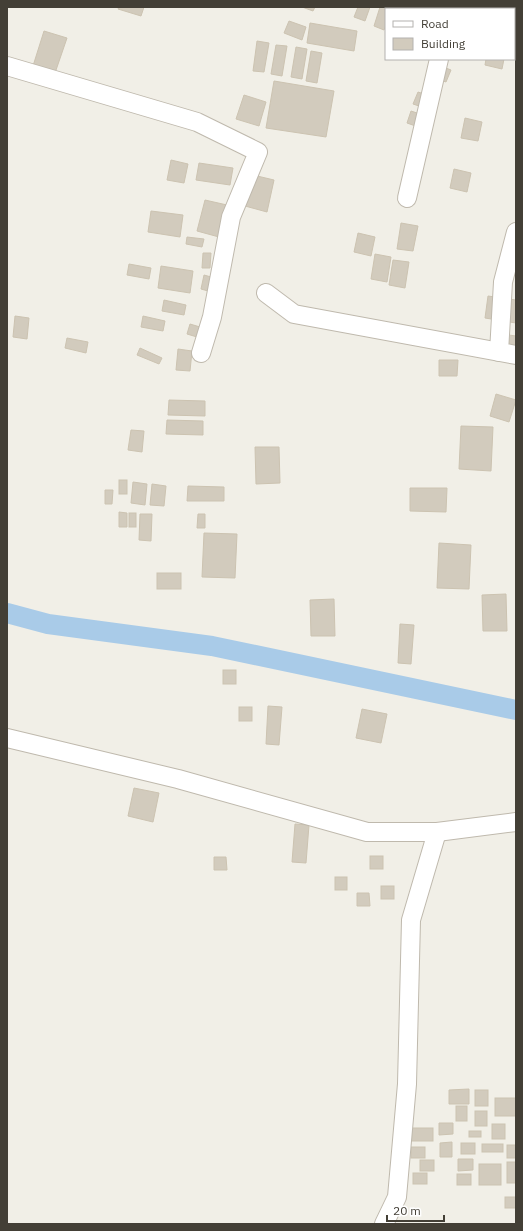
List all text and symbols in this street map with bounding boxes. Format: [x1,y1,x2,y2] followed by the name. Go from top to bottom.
[385,8,515,60] legend
[421,16,449,31] text: Road
[421,36,466,51] text: Building
[387,1197,444,1223] scale bar
[393,1203,421,1218] text: 20 m

